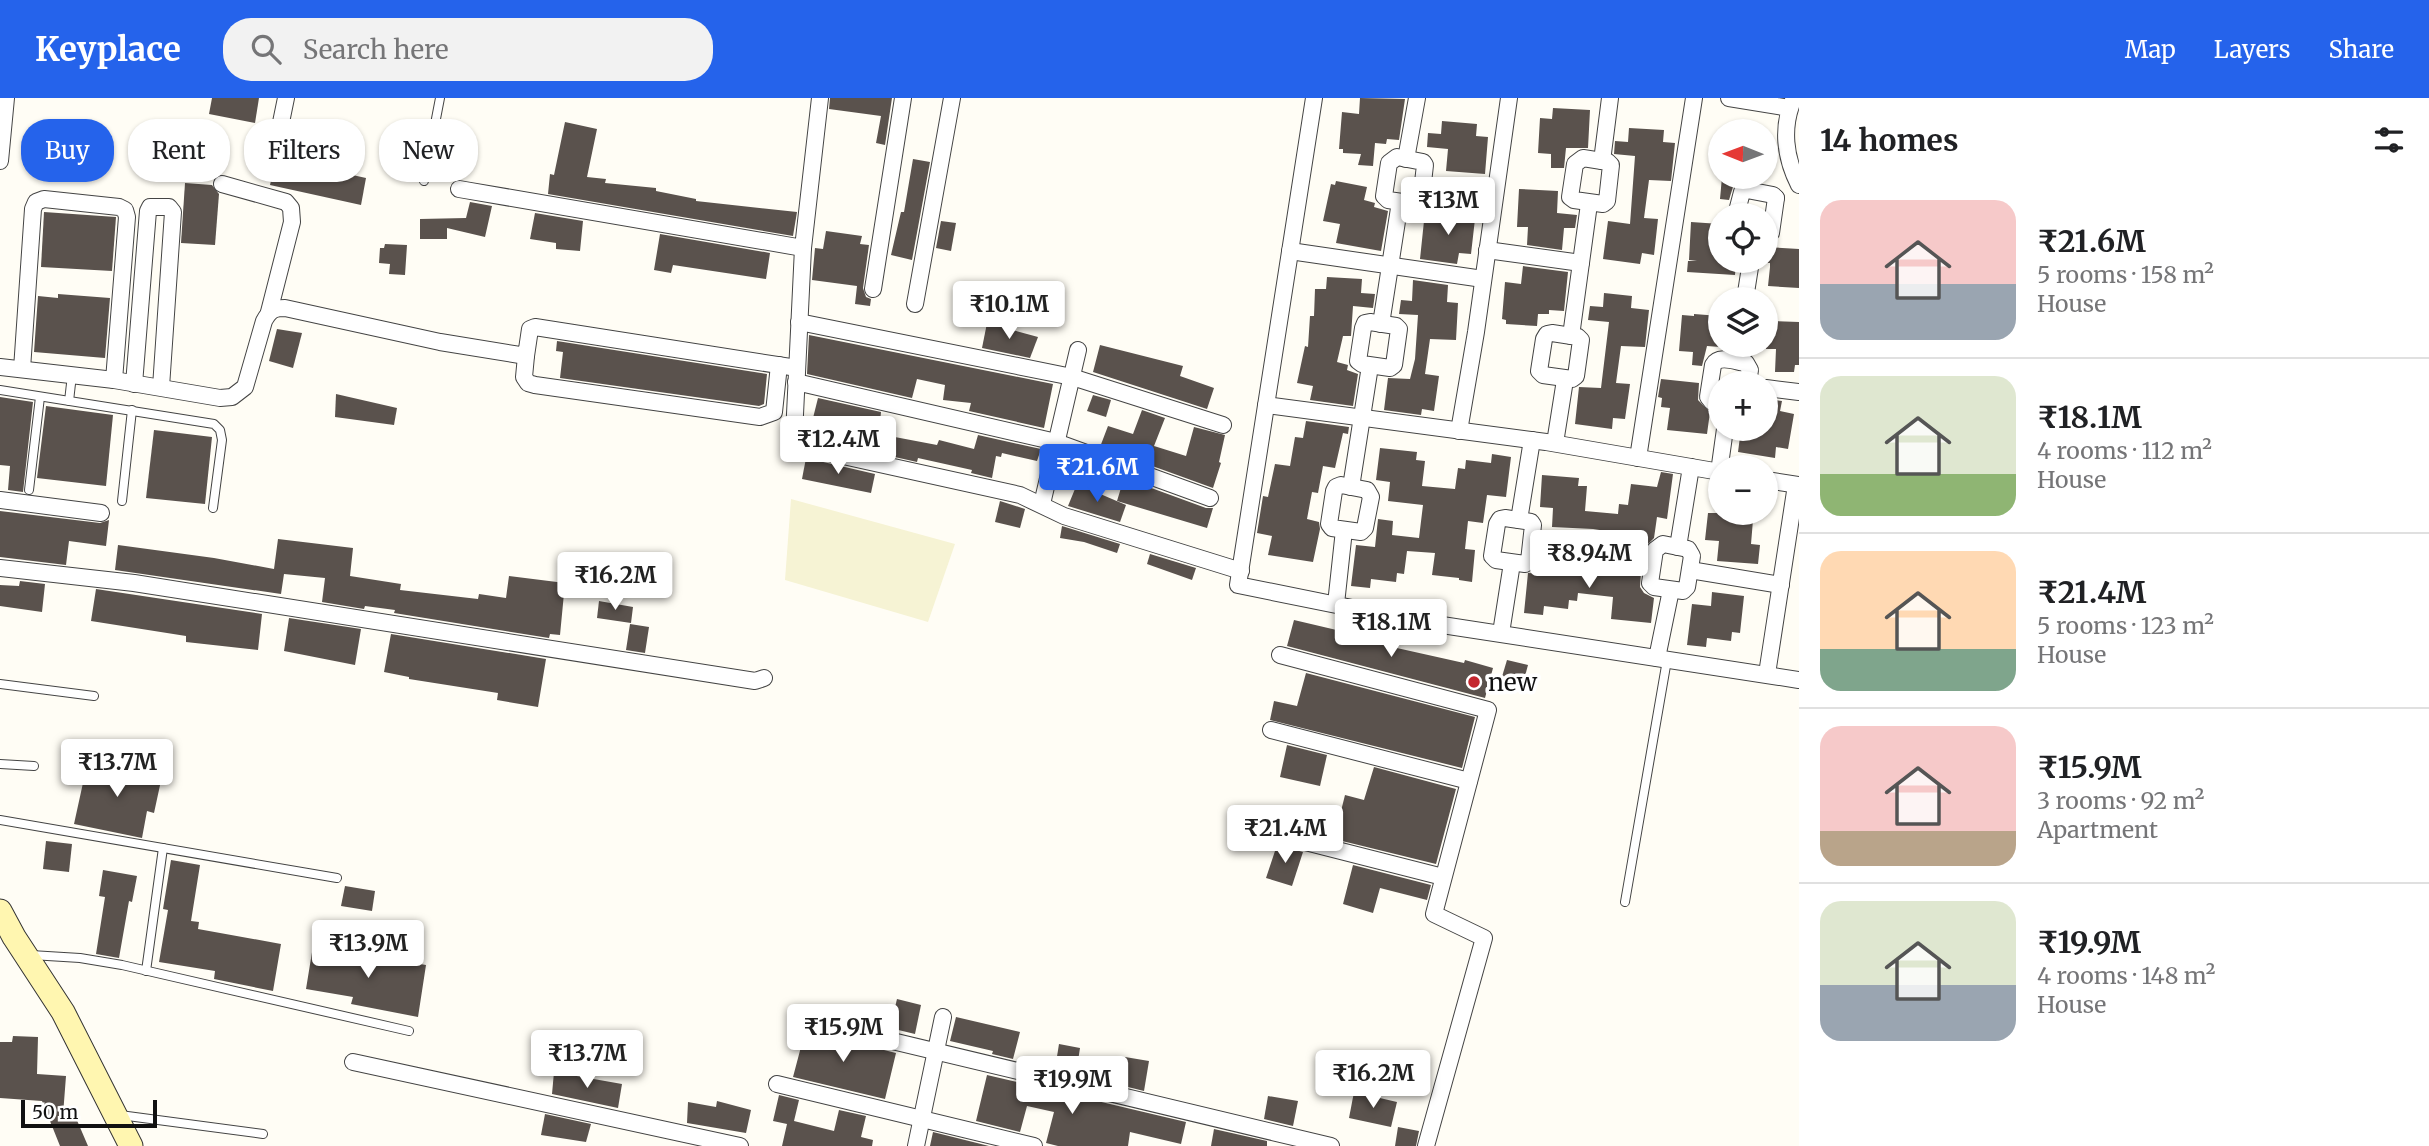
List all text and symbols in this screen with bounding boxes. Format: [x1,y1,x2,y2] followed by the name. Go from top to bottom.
[223,18,713,81] search box
[35,29,181,70] text: Keyplace
[247,30,285,68] icon: search
[303,33,449,66] text: Search here
[2125,34,2176,65] text: Map
[2214,34,2290,65] text: Layers
[2328,34,2394,65] text: Share
[21,119,114,182] chip: Buy
[128,119,230,182] chip: Rent
[244,119,365,182] chip: Filters
[379,119,478,182] chip: New
[1708,119,1778,189] north arrow
[1708,119,1778,525] map controls
[1820,121,1958,159] text: 14 homes
[2370,121,2408,159] icon: filters
[1407,178,1489,237] pin: ₹13M
[1417,185,1479,214] text: ₹13M
[1708,203,1778,273] button: locate
[2037,222,2146,260] text: ₹21.6M
[1876,228,1960,312] icon: home
[2037,260,2214,289] text: 5 rooms · 158 m²
[952,282,1066,341] pin: ₹10.1M
[1708,287,1778,357] button: layers
[969,289,1049,318] text: ₹10.1M
[2037,289,2106,318] text: House
[1708,371,1778,441] button: +
[2037,398,2142,436] text: ₹18.1M
[1876,404,1960,488] icon: home
[781,416,895,476] pin: ₹12.4M
[796,424,880,453] text: ₹12.4M
[2037,436,2212,465] text: 4 rooms · 112 m²
[1040,444,1154,504] pin: ₹21.6M
[1055,452,1139,481] text: ₹21.6M
[1708,455,1778,525] button: −
[2037,465,2106,494] text: House
[1532,531,1646,590] pin: ₹8.94M
[1546,538,1632,567] text: ₹8.94M
[558,552,672,612] pin: ₹16.2M
[573,560,657,589] text: ₹16.2M
[2037,573,2146,611] text: ₹21.4M
[1876,579,1960,663] icon: home
[1334,600,1448,659] pin: ₹18.1M
[1351,607,1431,636] text: ₹18.1M
[2037,611,2214,640] text: 5 rooms · 123 m²
[2037,640,2106,669] text: House
[1488,667,1538,698] place label: new
[1466,674,1482,690] marker: new
[60,740,174,799] pin: ₹13.7M
[77,747,157,776] text: ₹13.7M
[2037,748,2141,786] text: ₹15.9M
[1876,754,1960,838] icon: home
[2037,786,2204,815] text: 3 rooms · 92 m²
[1228,806,1342,865] pin: ₹21.4M
[1243,813,1327,842] text: ₹21.4M
[2037,815,2158,844] text: Apartment
[311,920,425,980] pin: ₹13.9M
[2037,923,2141,961] text: ₹19.9M
[328,928,408,957] text: ₹13.9M
[1876,929,1960,1013] icon: home
[2037,961,2215,990] text: 4 rooms · 148 m²
[2037,990,2106,1019] text: House
[786,1004,900,1064] pin: ₹15.9M
[803,1012,883,1041] text: ₹15.9M
[530,1030,644,1090] pin: ₹13.7M
[547,1038,627,1067] text: ₹13.7M
[1316,1051,1430,1110] pin: ₹16.2M
[1015,1056,1129,1116] pin: ₹19.9M
[1331,1058,1415,1087] text: ₹16.2M
[1032,1064,1112,1093] text: ₹19.9M
[21,1097,158,1129] scale bar
[32,1100,78,1124] text: 50 m

